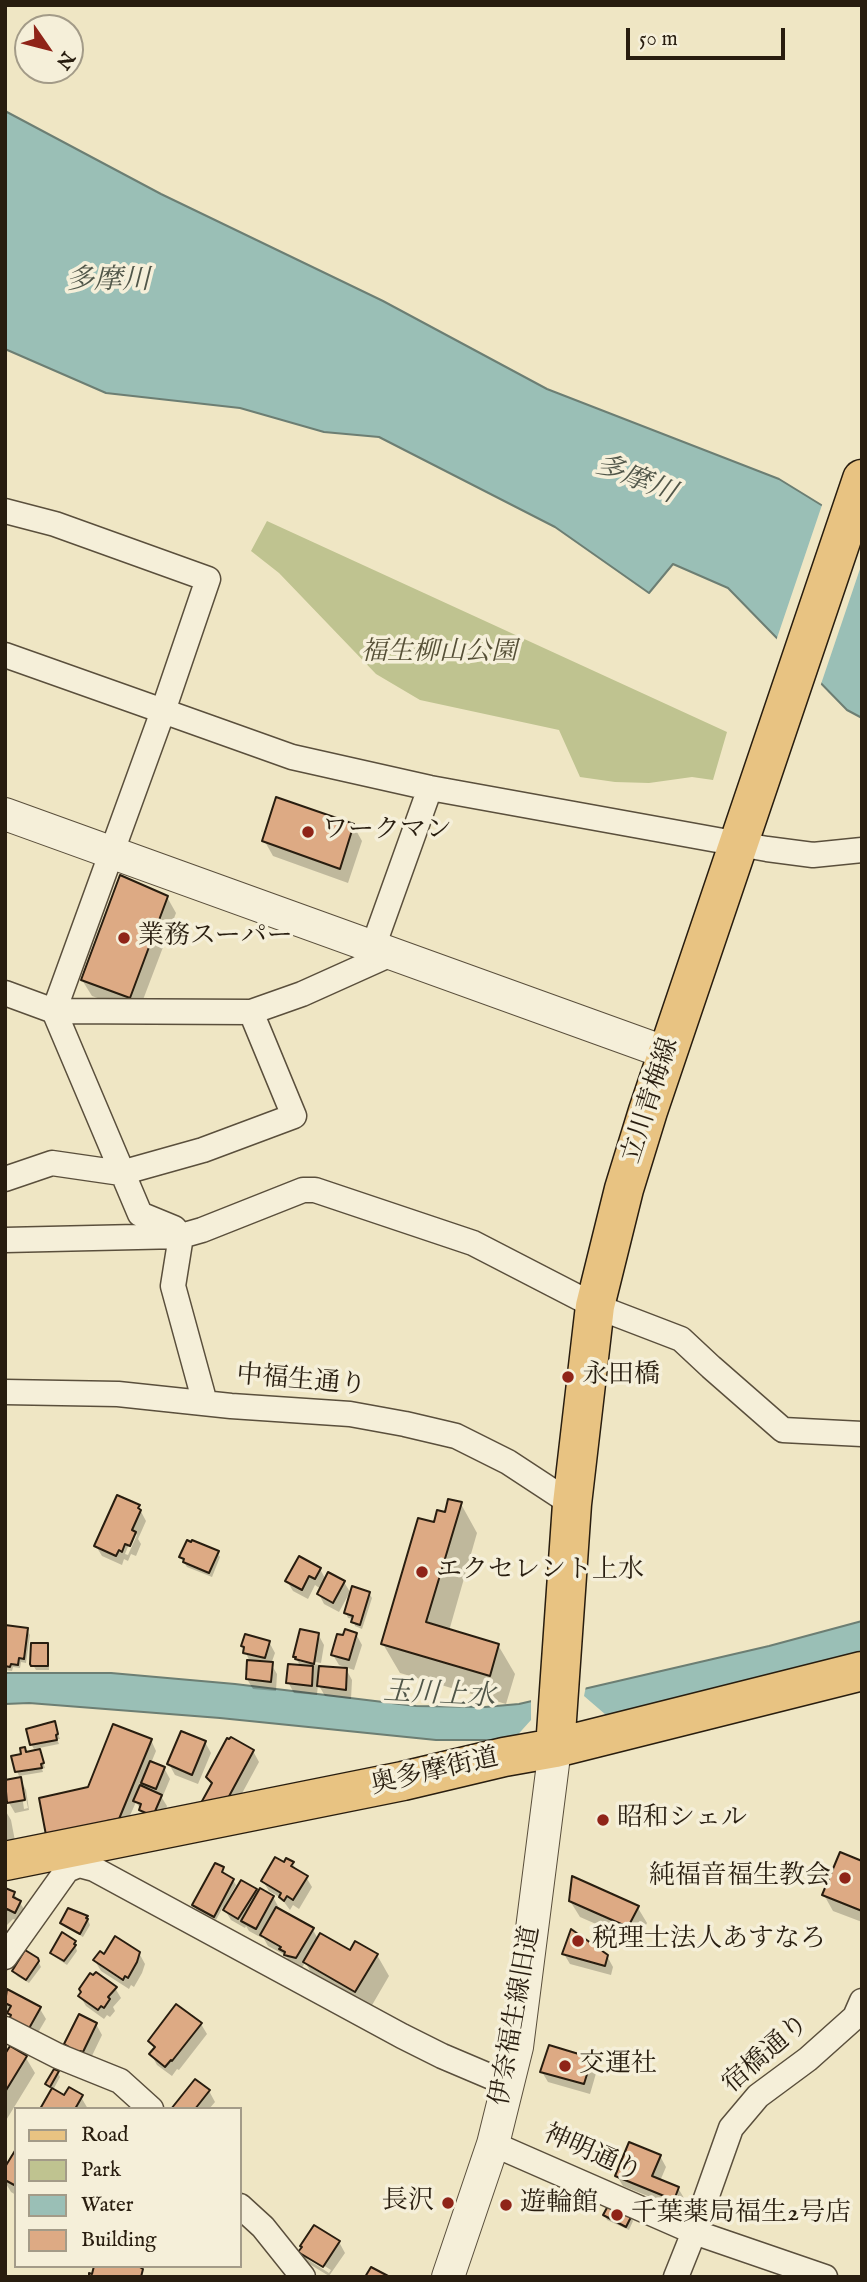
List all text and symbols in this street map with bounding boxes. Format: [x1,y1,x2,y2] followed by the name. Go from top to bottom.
[14,14,84,84] north arrow
[629,14,788,58] scale bar
[639,26,678,53] text: 50 m
[50,46,79,74] text: N
[66,265,150,299] water label: 多摩川
[590,450,680,512] water label: 多摩川
[361,638,517,670] park label: 福生柳山公園
[322,816,452,848] place label: ワークマン
[300,824,316,840] marker: ワークマン
[138,922,293,954] place label: 業務スーパー
[116,930,132,946] marker: 業務スーパー
[617,1034,687,1168] street label: 立川青梅線
[235,1361,367,1403] street label: 中福生通り
[582,1361,660,1393] place label: 永田橋
[560,1369,576,1385] marker: 永田橋
[436,1556,644,1588] place label: エクセレント上水
[414,1564,430,1580] marker: エクセレント上水
[382,1676,496,1716] water label: 玉川上水
[368,1743,502,1803] street label: 奥多摩街道
[617,1804,747,1836] place label: 昭和シェル
[595,1812,611,1828] marker: 昭和シェル
[649,1862,831,1894] place label: 純福音福生教会
[837,1870,853,1886] marker: 純福音福生教会
[486,1924,548,2108] street label: 伊奈福生線旧道
[592,1925,826,1957] place label: 税理士法人あすなろ
[570,1933,586,1949] marker: 税理士法人あすなろ
[718,2009,816,2101] street label: 宿橋通り
[579,2050,657,2082] place label: 交運社
[557,2058,573,2074] marker: 交運社
[14,2107,242,2268] legend
[538,2120,646,2190] street label: 神明通り
[81,2122,128,2149] text: Road
[81,2157,121,2184] text: Park
[382,2187,434,2219] place label: 長沢
[520,2189,598,2221] place label: 遊輪館
[81,2192,133,2219] text: Water
[440,2195,456,2211] marker: 長沢
[498,2197,514,2213] marker: 遊輪館
[631,2199,851,2231] place label: 千葉薬局福生2号店
[609,2207,625,2223] marker: 千葉薬局福生2号店
[81,2227,156,2254] text: Building

